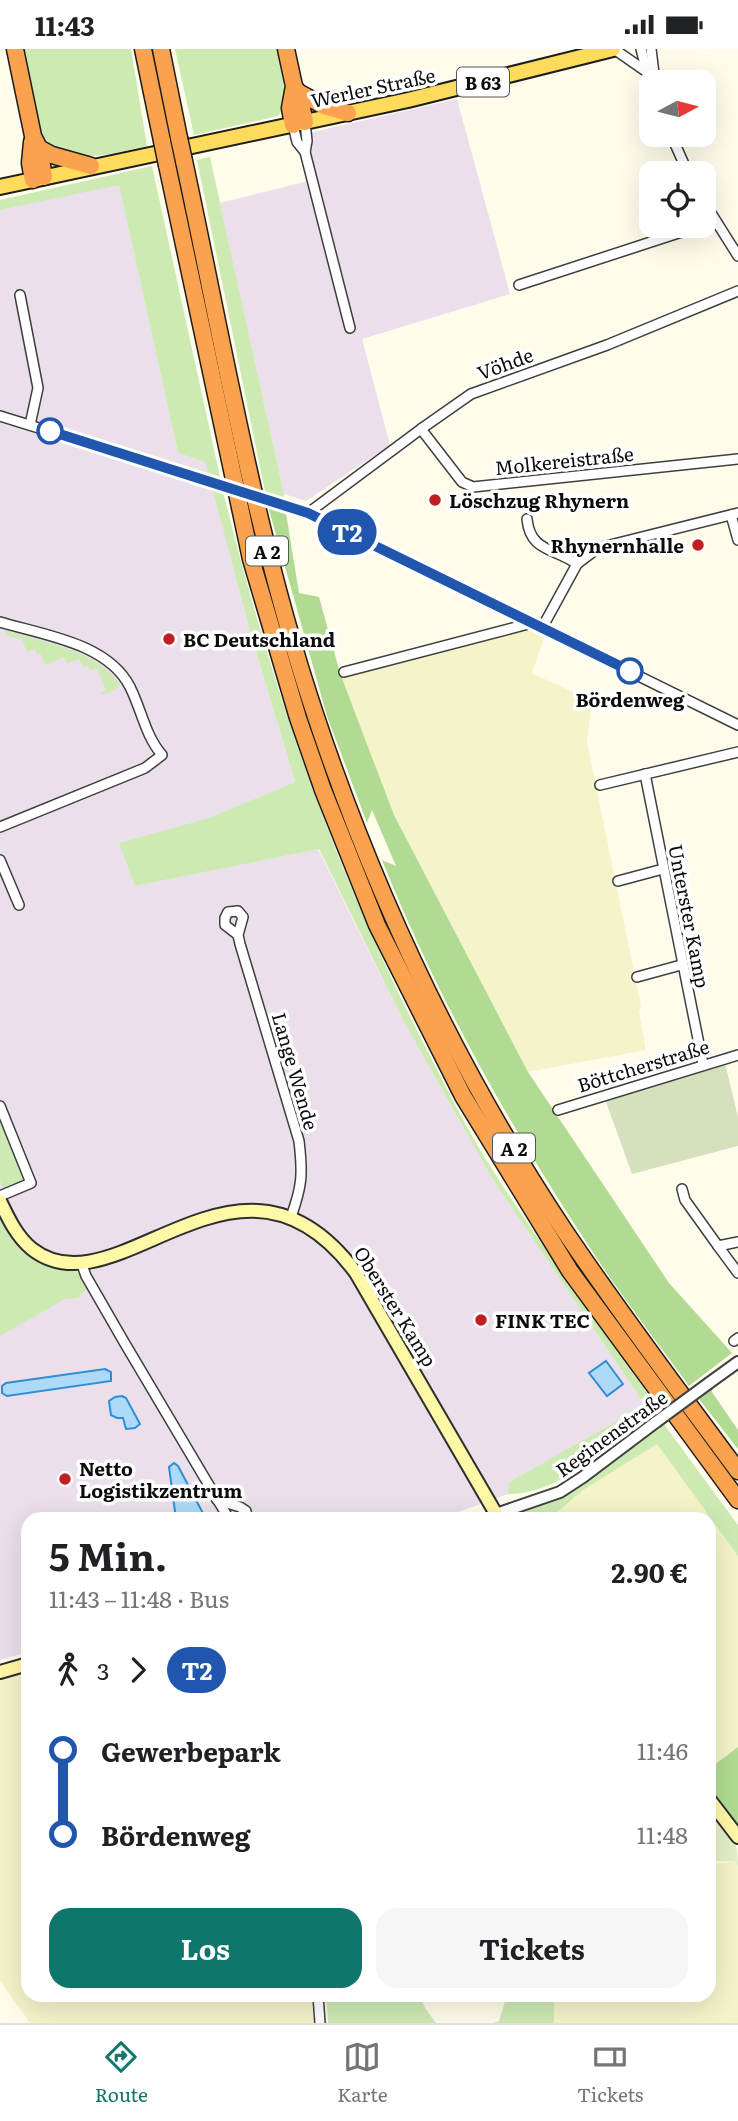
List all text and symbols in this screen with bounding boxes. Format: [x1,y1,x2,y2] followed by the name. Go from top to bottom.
[35,5,95,44] text: 11:43
[308,60,438,114] street label: Werler Straße
[457,67,509,97] road number: B 63
[639,70,716,147] north arrow
[639,70,716,238] map controls
[639,161,716,238] button: locate
[473,340,537,386] street label: Vöhde
[37,418,63,444] unlabelled marker
[493,439,635,481] street label: Molkereistraße
[449,486,629,514] place label: Löschzug Rhynern
[427,492,443,508] marker: Löschzug Rhynern
[316,509,378,555] line badge: T2
[332,514,362,549] text: T2
[551,531,684,559] place label: Rhynernhalle
[246,537,288,565] road number: A 2
[690,537,706,553] marker: Rhynernhalle
[183,625,336,653] place label: BC Deutschland
[161,631,177,647] marker: BC Deutschland
[617,658,643,684] marker: Bördenweg
[575,685,685,713] place label: Bördenweg
[662,842,718,990] street label: Unterster Kamp
[266,1009,326,1133] street label: Lange Wende
[574,1032,713,1098] street label: Böttcherstraße
[493,1133,535,1163] road number: A 2
[348,1240,444,1372] street label: Oberster Kamp
[495,1306,590,1334] place label: FINK TEC
[473,1312,489,1328] marker: FINK TEC
[549,1383,673,1483] street label: Reginenstraße
[79,1454,243,1504] place label: Netto Logistikzentrum
[57,1471,73,1487] marker: Netto Logistikzentrum
[49,1526,167,1583] text: 5 Min.
[611,1552,688,1591] text: 2.90 €
[49,1581,229,1615] text: 11:43 – 11:48 · Bus
[49,1651,87,1689] icon: walk
[119,1651,157,1689] icon: forward
[181,1652,212,1687] text: T2
[97,1653,109,1687] text: 3
[101,1731,281,1770] text: Gewerbepark
[637,1733,688,1767] text: 11:46
[101,1815,250,1854] text: Bördenweg
[637,1817,688,1851] text: 11:48
[49,1908,362,1988] button: Los
[376,1908,688,1988] button: Tickets
[95,2038,148,2108] tab: Route
[337,2038,388,2108] tab: Karte
[577,2038,643,2108] tab: Tickets

